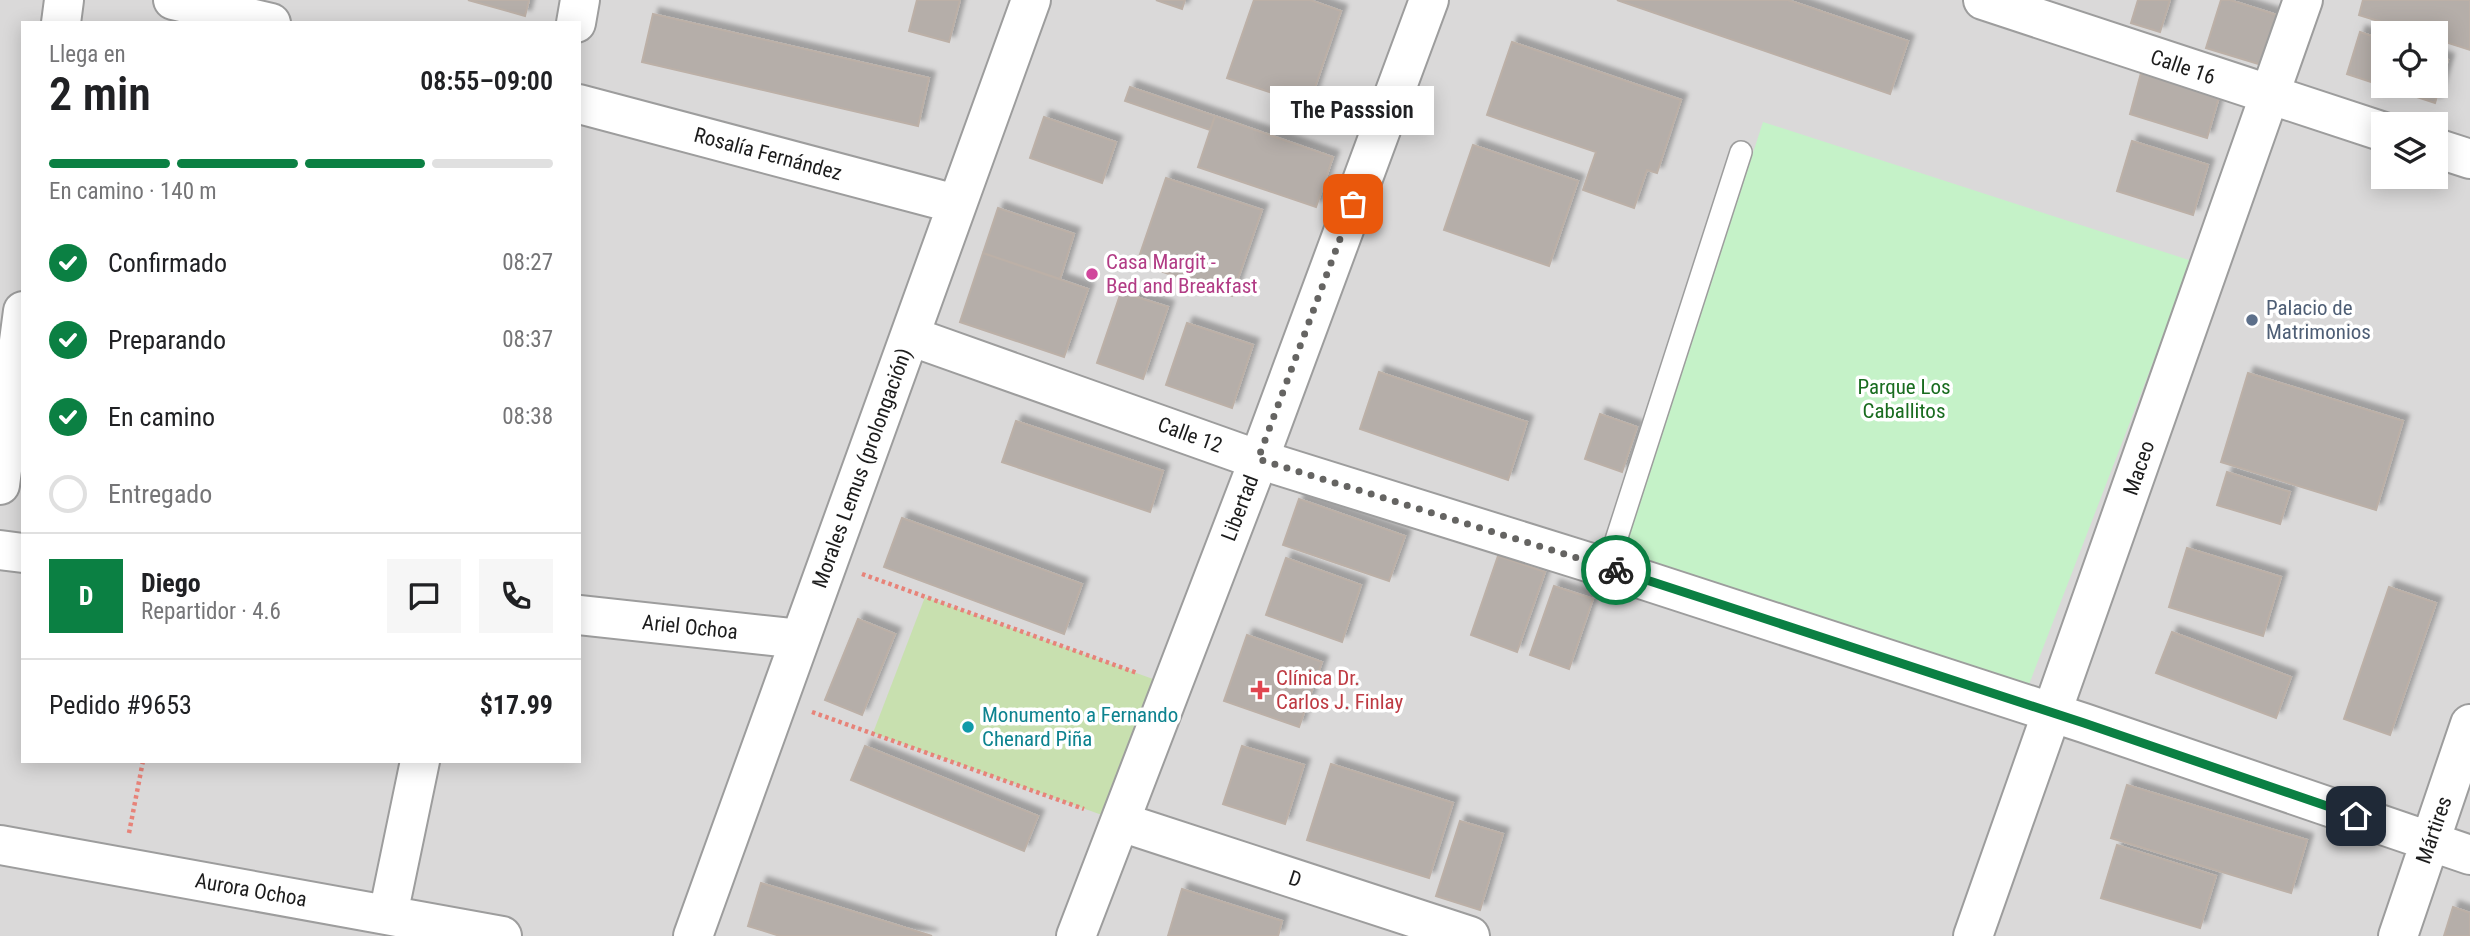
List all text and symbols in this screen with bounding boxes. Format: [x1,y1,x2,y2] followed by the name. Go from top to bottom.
[2371,21,2448,189] map controls
[2371,21,2448,98] button: locate
[49,41,126,68] text: Llega en
[2147,45,2219,89] street label: Calle 16
[420,66,553,96] text: 08:55–09:00
[49,67,151,121] text: 2 min
[1271,85,1435,134] callout: The Passsion
[1290,97,1414,124] text: The Passsion
[2371,112,2448,189] button: layers
[691,123,845,185] street label: Rosalía Fernández
[1323,174,1383,234] pin
[49,178,217,205] text: En camino · 140 m
[1334,185,1372,223] icon: bag
[49,244,87,282] icon: check
[108,248,227,278] text: Confirmado
[502,249,553,276] text: 08:27
[1106,250,1258,298] place label: Casa Margit - Bed and Breakfast
[1084,266,1100,282] marker: Casa Margit - Bed and Breakfast
[2266,296,2371,344] place label: Palacio de Matrimonios
[2244,312,2260,328] marker: Palacio de Matrimonios
[49,321,87,359] icon: check
[108,325,226,355] text: Preparando
[502,326,553,353] text: 08:37
[807,345,917,591] street label: Morales Lemus (prolongación)
[1857,375,1951,423] park label: Parque Los Caballitos
[49,398,87,436] icon: check
[108,402,215,432] text: En camino
[502,403,553,430] text: 08:38
[1154,412,1226,458] street label: Calle 12
[2119,438,2159,498] street label: Maceo
[1217,472,1263,544] street label: Libertad
[108,479,212,509] text: Entregado
[1581,535,1651,605] courier
[1597,551,1635,589] icon: bike
[387,559,461,633] button: chat
[479,559,553,633] button: phone
[141,568,201,598] text: Diego
[79,581,93,611] text: D
[141,598,281,625] text: Repartidor · 4.6
[641,610,739,644] street label: Ariel Ochoa
[1276,666,1403,714] place label: Clínica Dr. Carlos J. Finlay
[1250,680,1270,700] marker: Clínica Dr. Carlos J. Finlay
[49,690,192,720] text: Pedido #9653
[480,690,553,720] text: $17.99
[982,703,1178,751] place label: Monumento a Fernando Chenard Piña
[960,719,976,735] marker: Monumento a Fernando Chenard Piña
[2326,786,2386,846] pin
[2411,793,2457,867] street label: Mártires
[2337,797,2375,835] icon: home
[1286,866,1304,892] street label: D
[193,868,309,912] street label: Aurora Ochoa

